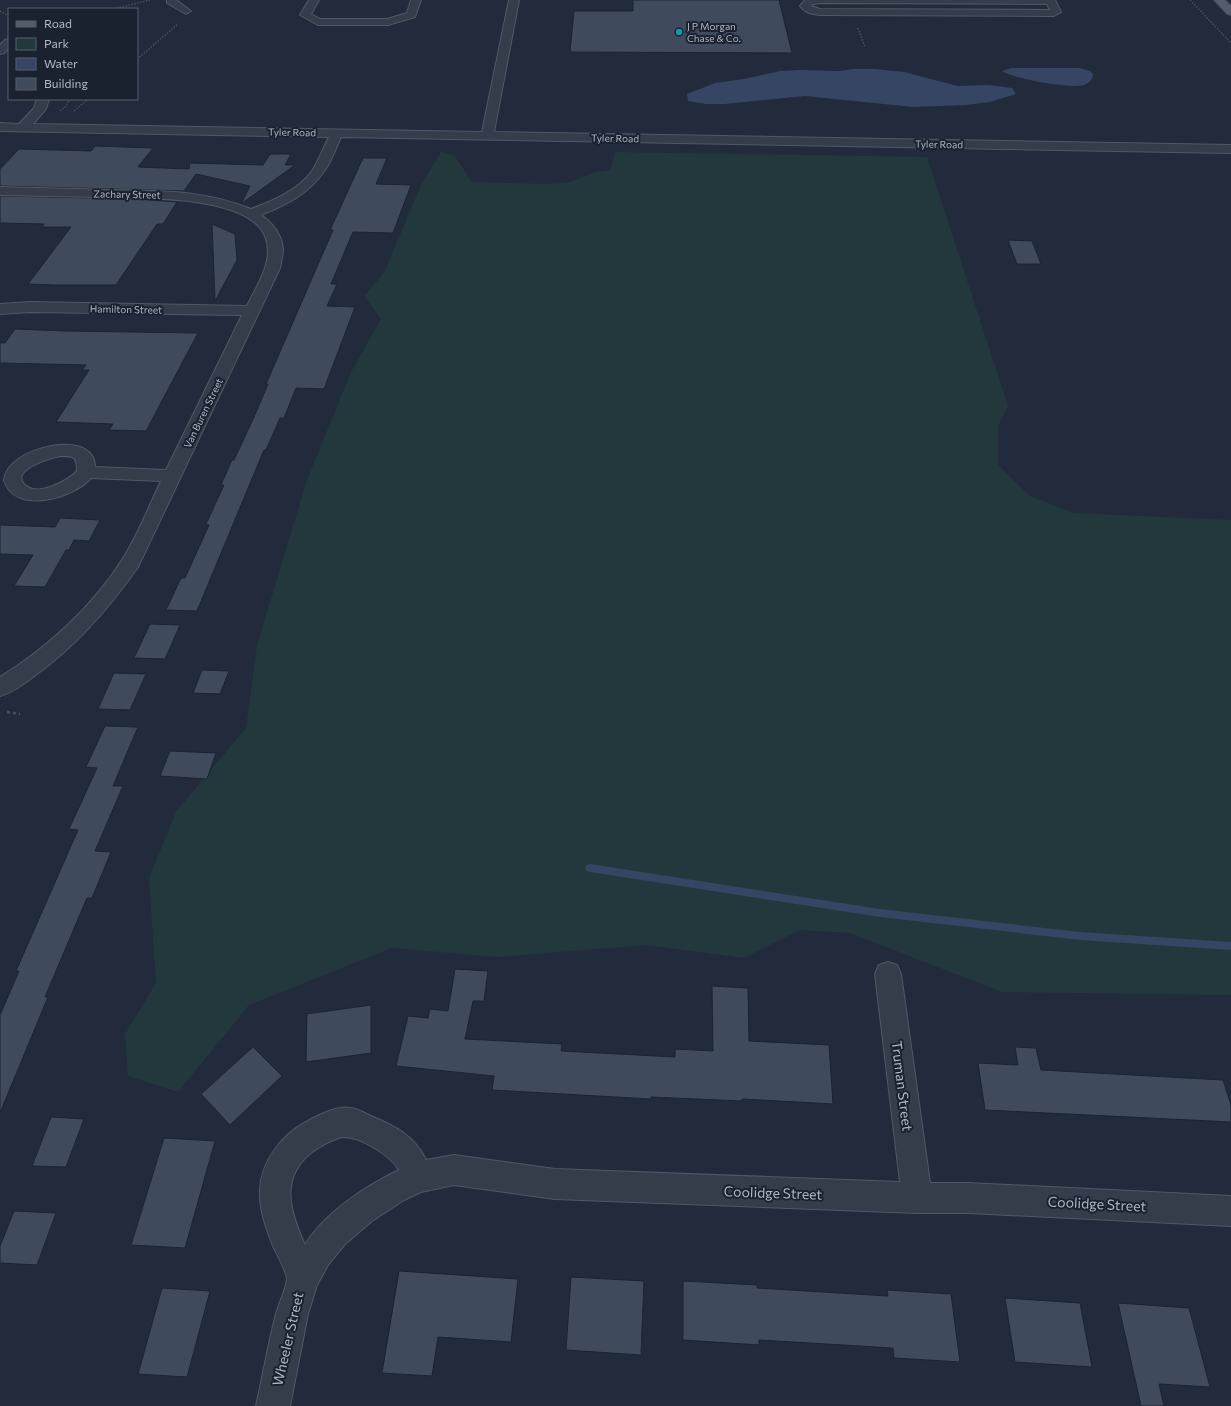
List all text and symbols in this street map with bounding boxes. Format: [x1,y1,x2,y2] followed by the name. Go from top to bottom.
[8,8,138,100] legend
[44,16,72,30] text: Road
[687,20,741,44] place label: J P Morgan Chase & Co.
[674,27,684,37] marker: J P Morgan Chase & Co.
[44,36,70,50] text: Park
[44,56,78,70] text: Water
[44,76,88,90] text: Building
[268,126,316,138] street label: Tyler Road
[591,132,639,144] street label: Tyler Road
[915,138,963,150] street label: Tyler Road
[93,187,161,201] street label: Zachary Street
[90,302,162,316] street label: Hamilton Street
[181,376,225,450] street label: Van Buren Street
[889,1040,917,1132] street label: Truman Street
[723,1182,823,1203] street label: Coolidge Street
[1047,1192,1147,1215] street label: Coolidge Street
[268,1290,307,1388] street label: Wheeler Street

